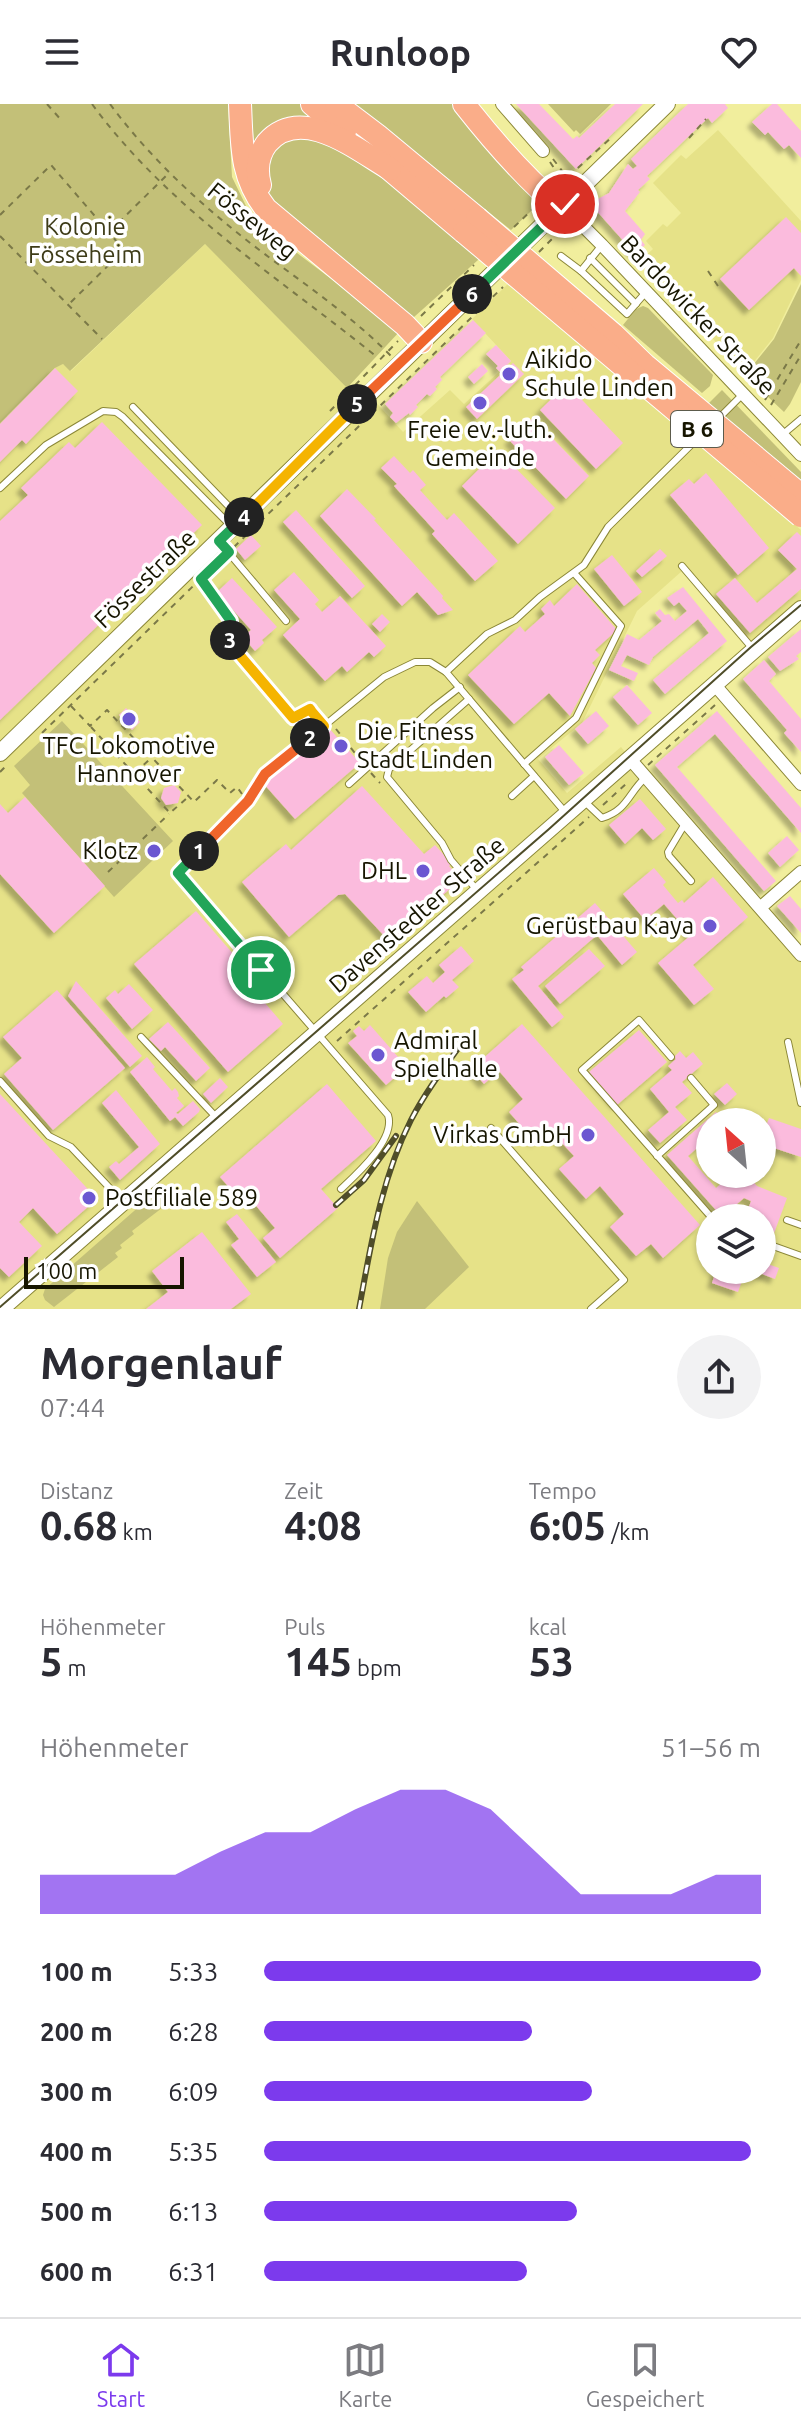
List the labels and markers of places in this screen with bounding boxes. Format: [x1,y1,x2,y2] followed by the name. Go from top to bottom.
[531,170,599,238] pin
[452,274,492,314] pin: 6
[525,346,674,401] place label: Aikido Schule Linden
[500,365,518,383] marker: Aikido Schule Linden
[337,384,377,424] pin: 5
[471,394,489,412] marker: Freie ev.-luth. Gemeinde
[407,416,553,471] place label: Freie ev.-luth. Gemeinde
[224,497,264,537] pin: 4
[210,620,250,660] pin: 3
[120,710,138,728] marker: TFC Lokomotive Hannover
[290,718,330,758] pin: 2
[357,718,493,773] place label: Die Fitness Stadt Linden
[43,732,215,787] place label: TFC Lokomotive Hannover
[332,737,350,755] marker: Die Fitness Stadt Linden
[179,831,219,871] pin: 1
[83,837,138,864] place label: Klotz
[145,842,163,860] marker: Klotz
[361,857,407,884] place label: DHL
[414,862,432,880] marker: DHL
[526,912,694,939] place label: Gerüstbau Kaya
[701,917,719,935] marker: Gerüstbau Kaya
[227,936,295,1004] pin
[394,1027,498,1082] place label: Admiral Spielhalle
[369,1046,387,1064] marker: Admiral Spielhalle
[433,1121,572,1148] place label: Virkas GmbH
[579,1126,597,1144] marker: Virkas GmbH
[105,1184,258,1211] place label: Postfiliale 589
[80,1189,98,1207] marker: Postfiliale 589

